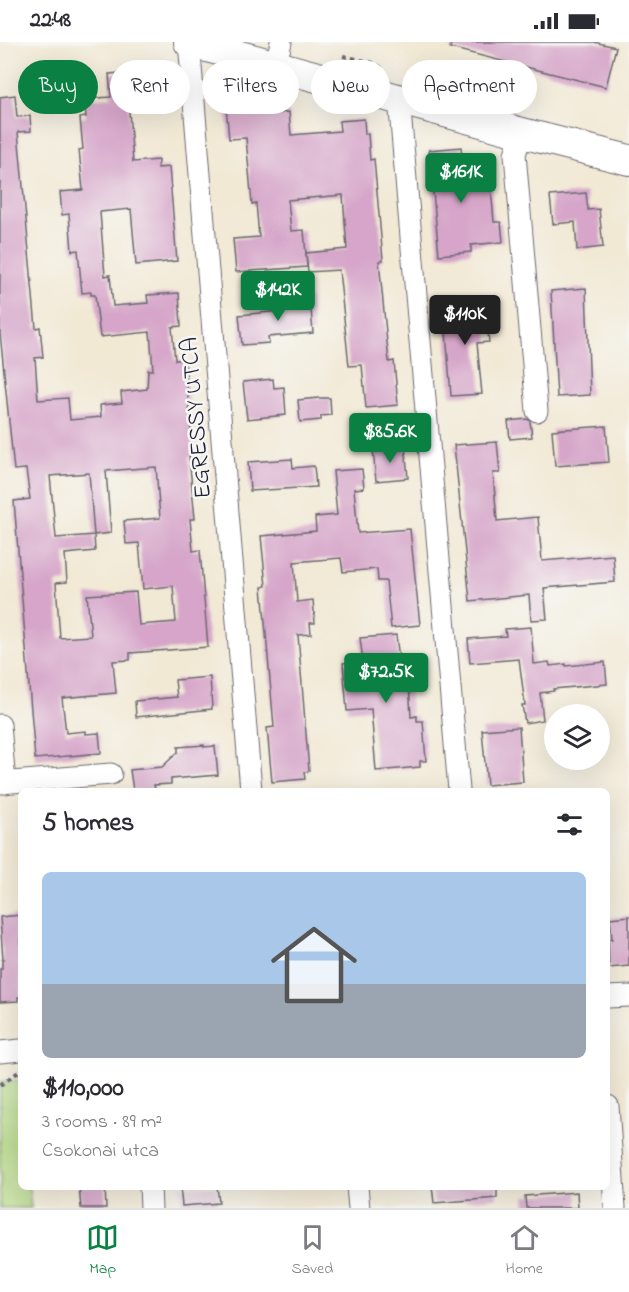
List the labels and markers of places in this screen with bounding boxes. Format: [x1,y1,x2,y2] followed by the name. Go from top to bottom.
[419,153,503,204] pin: $161K
[236,271,320,322] pin: $142K
[423,295,507,346] pin: $110K
[341,413,439,464] pin: $85.6K
[337,653,435,704] pin: $72.5K

